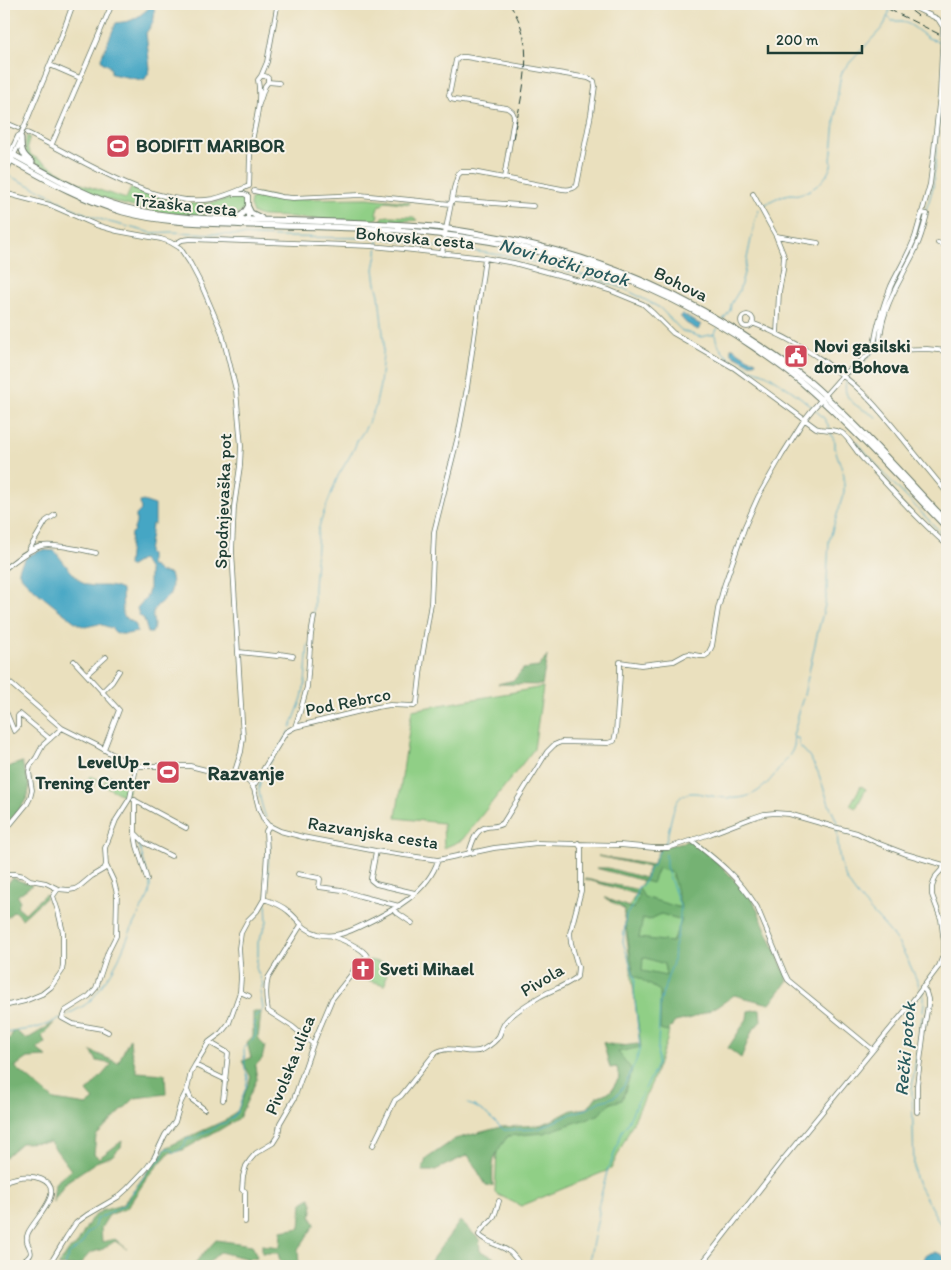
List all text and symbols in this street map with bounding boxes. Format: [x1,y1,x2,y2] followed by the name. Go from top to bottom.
[768,22,862,54] scale bar
[776,31,819,49] text: 200 m
[105,133,131,159] sports icon: BODIFIT MARIBOR
[136,135,285,157] place label: BODIFIT MARIBOR
[132,189,239,221] street label: Tržaška cesta
[355,222,476,254] street label: Bohovska cesta
[496,232,633,292] water label: Novi hočki potok
[650,262,712,307] street label: Bohova
[814,335,911,378] place label: Novi gasilski dom Bohova
[783,343,809,369] public building icon: Novi gasilski dom Bohova
[210,433,236,569] street label: Spodnjevaška pot
[303,683,393,721] street label: Pod Rebrco
[34,751,151,794] place label: LevelUp - Trening Center
[155,759,181,785] sports icon: LevelUp - Trening Center
[208,761,285,786] district label: Razvanje
[306,812,440,854] street label: Razvanjska cesta
[350,956,376,982] church icon: Sveti Mihael
[380,958,475,980] place label: Sveti Mihael
[516,958,568,1001] street label: Pivola
[889,1000,921,1097] water label: Rečki potok
[260,1011,320,1118] street label: Pivolska ulica

